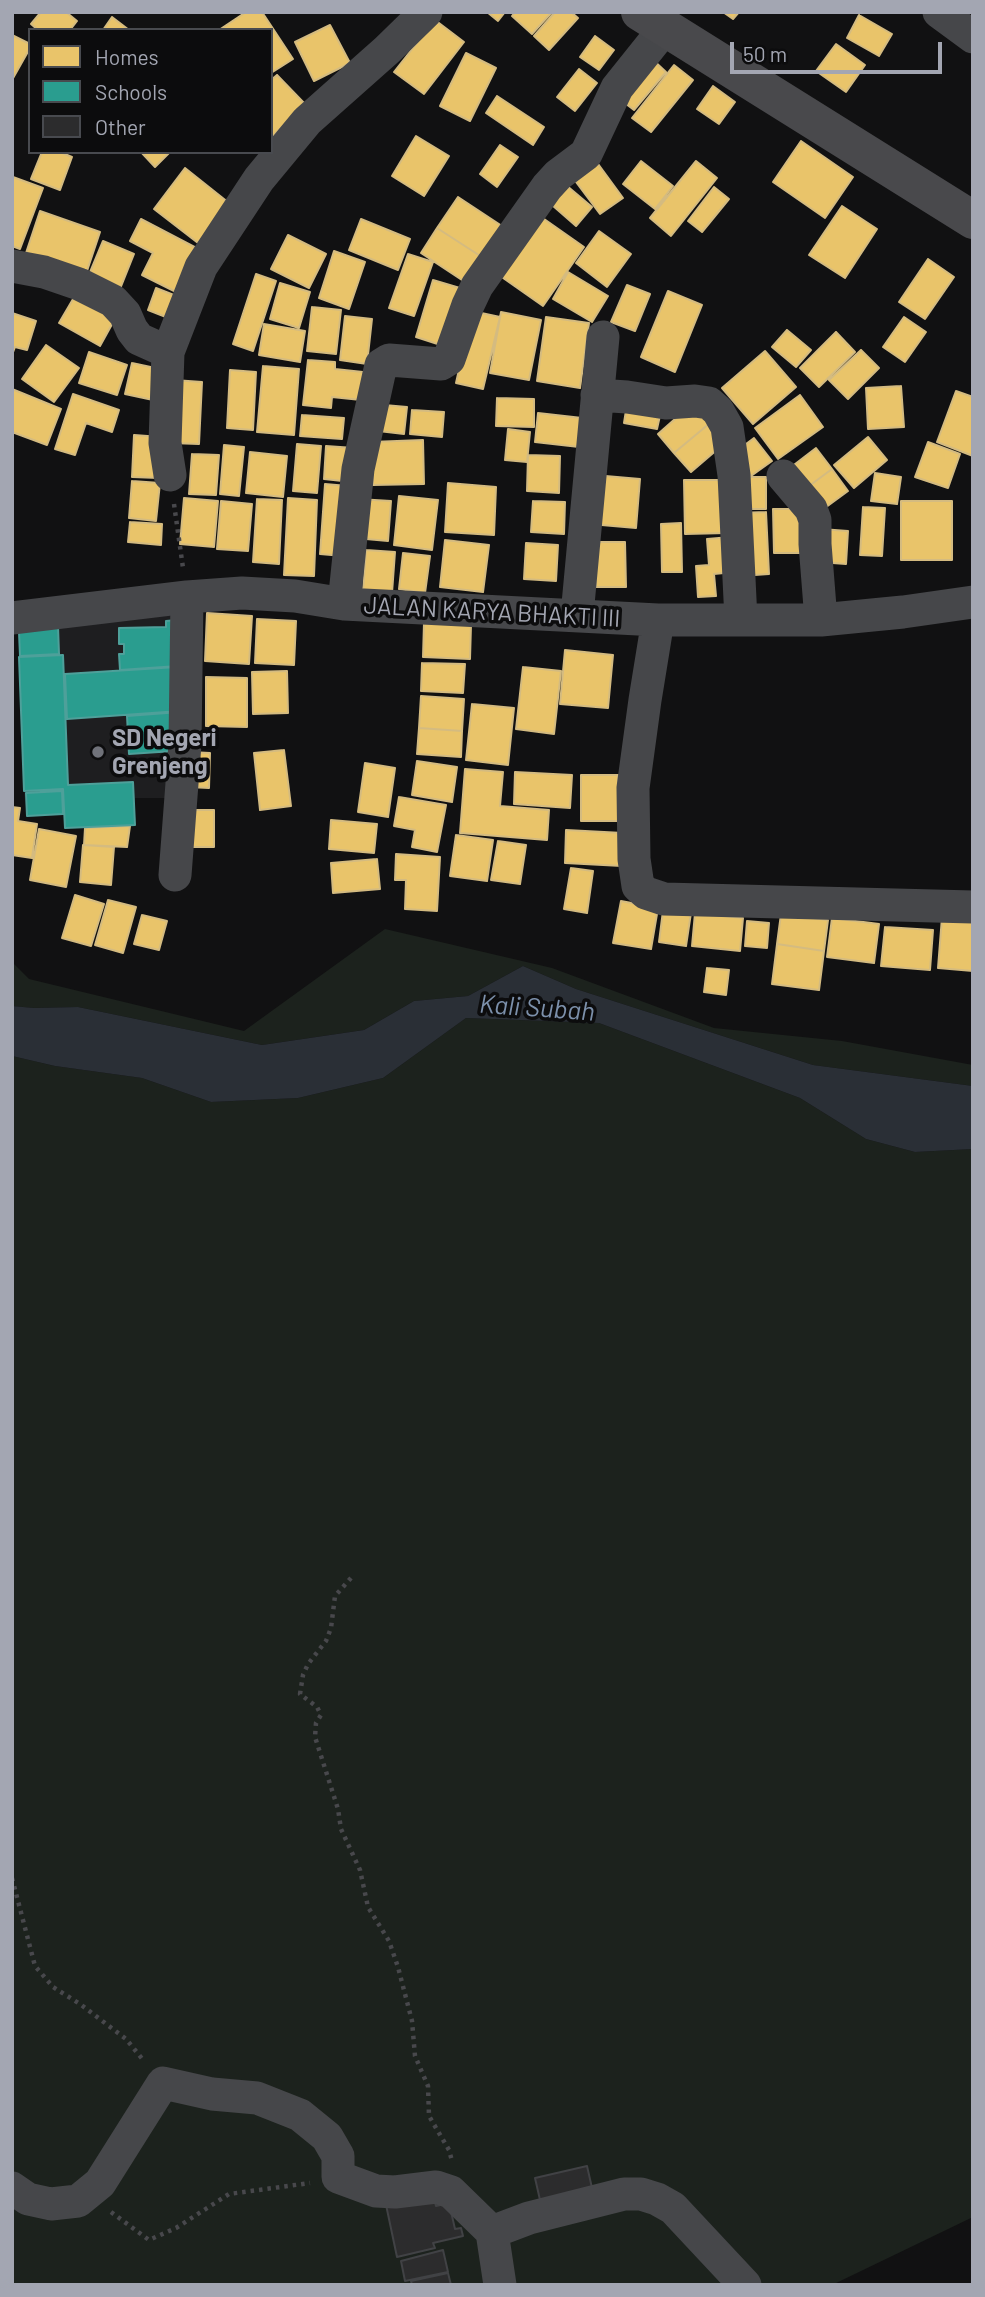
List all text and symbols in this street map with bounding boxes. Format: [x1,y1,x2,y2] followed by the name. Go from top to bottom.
[28,28,273,154] legend
[733,28,945,72] scale bar
[743,41,787,66] text: 50 m
[95,44,159,69] text: Homes
[95,79,167,104] text: Schools
[95,114,146,139] text: Other
[363,591,621,633] street label: JALAN KARYA BHAKTI III
[112,724,217,780] place label: SD Negeri Grenjeng
[90,744,106,760] marker: SD Negeri Grenjeng
[478,988,596,1028] water label: Kali Subah

